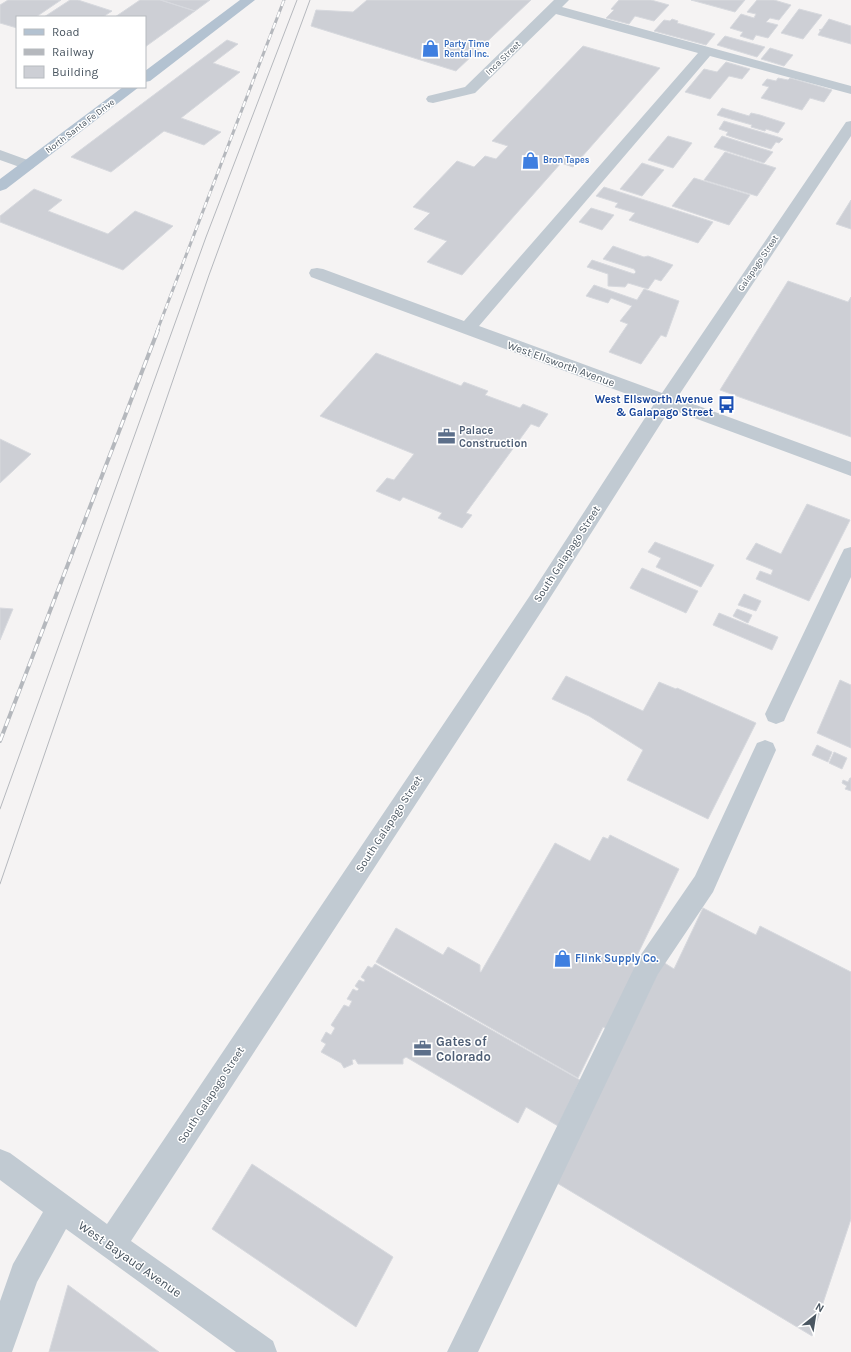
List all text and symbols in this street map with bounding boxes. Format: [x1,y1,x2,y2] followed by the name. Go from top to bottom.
[16,16,146,88] legend
[52,25,80,39] text: Road
[421,39,441,59] shop icon: Party Time Rental Inc.
[444,39,490,59] place label: Party Time Rental Inc.
[484,39,523,77] street label: Inca Street
[52,45,94,59] text: Railway
[52,65,99,79] text: Building
[44,97,117,155] street label: North Santa Fe Drive
[520,150,540,170] shop icon: Bron Tapes
[543,155,590,165] place label: Bron Tapes
[736,233,781,293] street label: Galapago Street
[506,339,617,390] street label: West Ellsworth Avenue
[595,393,714,419] place label: West Ellsworth Avenue & Galapago Street
[716,395,736,415] bus stop icon: West Ellsworth Avenue & Galapago Street
[459,424,527,450] place label: Palace Construction
[436,426,456,446] office icon: Palace Construction
[531,503,603,605] street label: South Galapago Street
[353,773,425,875] street label: South Galapago Street
[552,948,572,968] shop icon: Flink Supply Co.
[575,952,659,965] place label: Flink Supply Co.
[436,1034,491,1064] place label: Gates of Colorado
[413,1038,433,1058] office icon: Gates of Colorado
[175,1044,247,1146] street label: South Galapago Street
[75,1218,185,1300] street label: West Bayaud Avenue
[795,1296,835,1336] north arrow
[813,1300,826,1315] text: N

